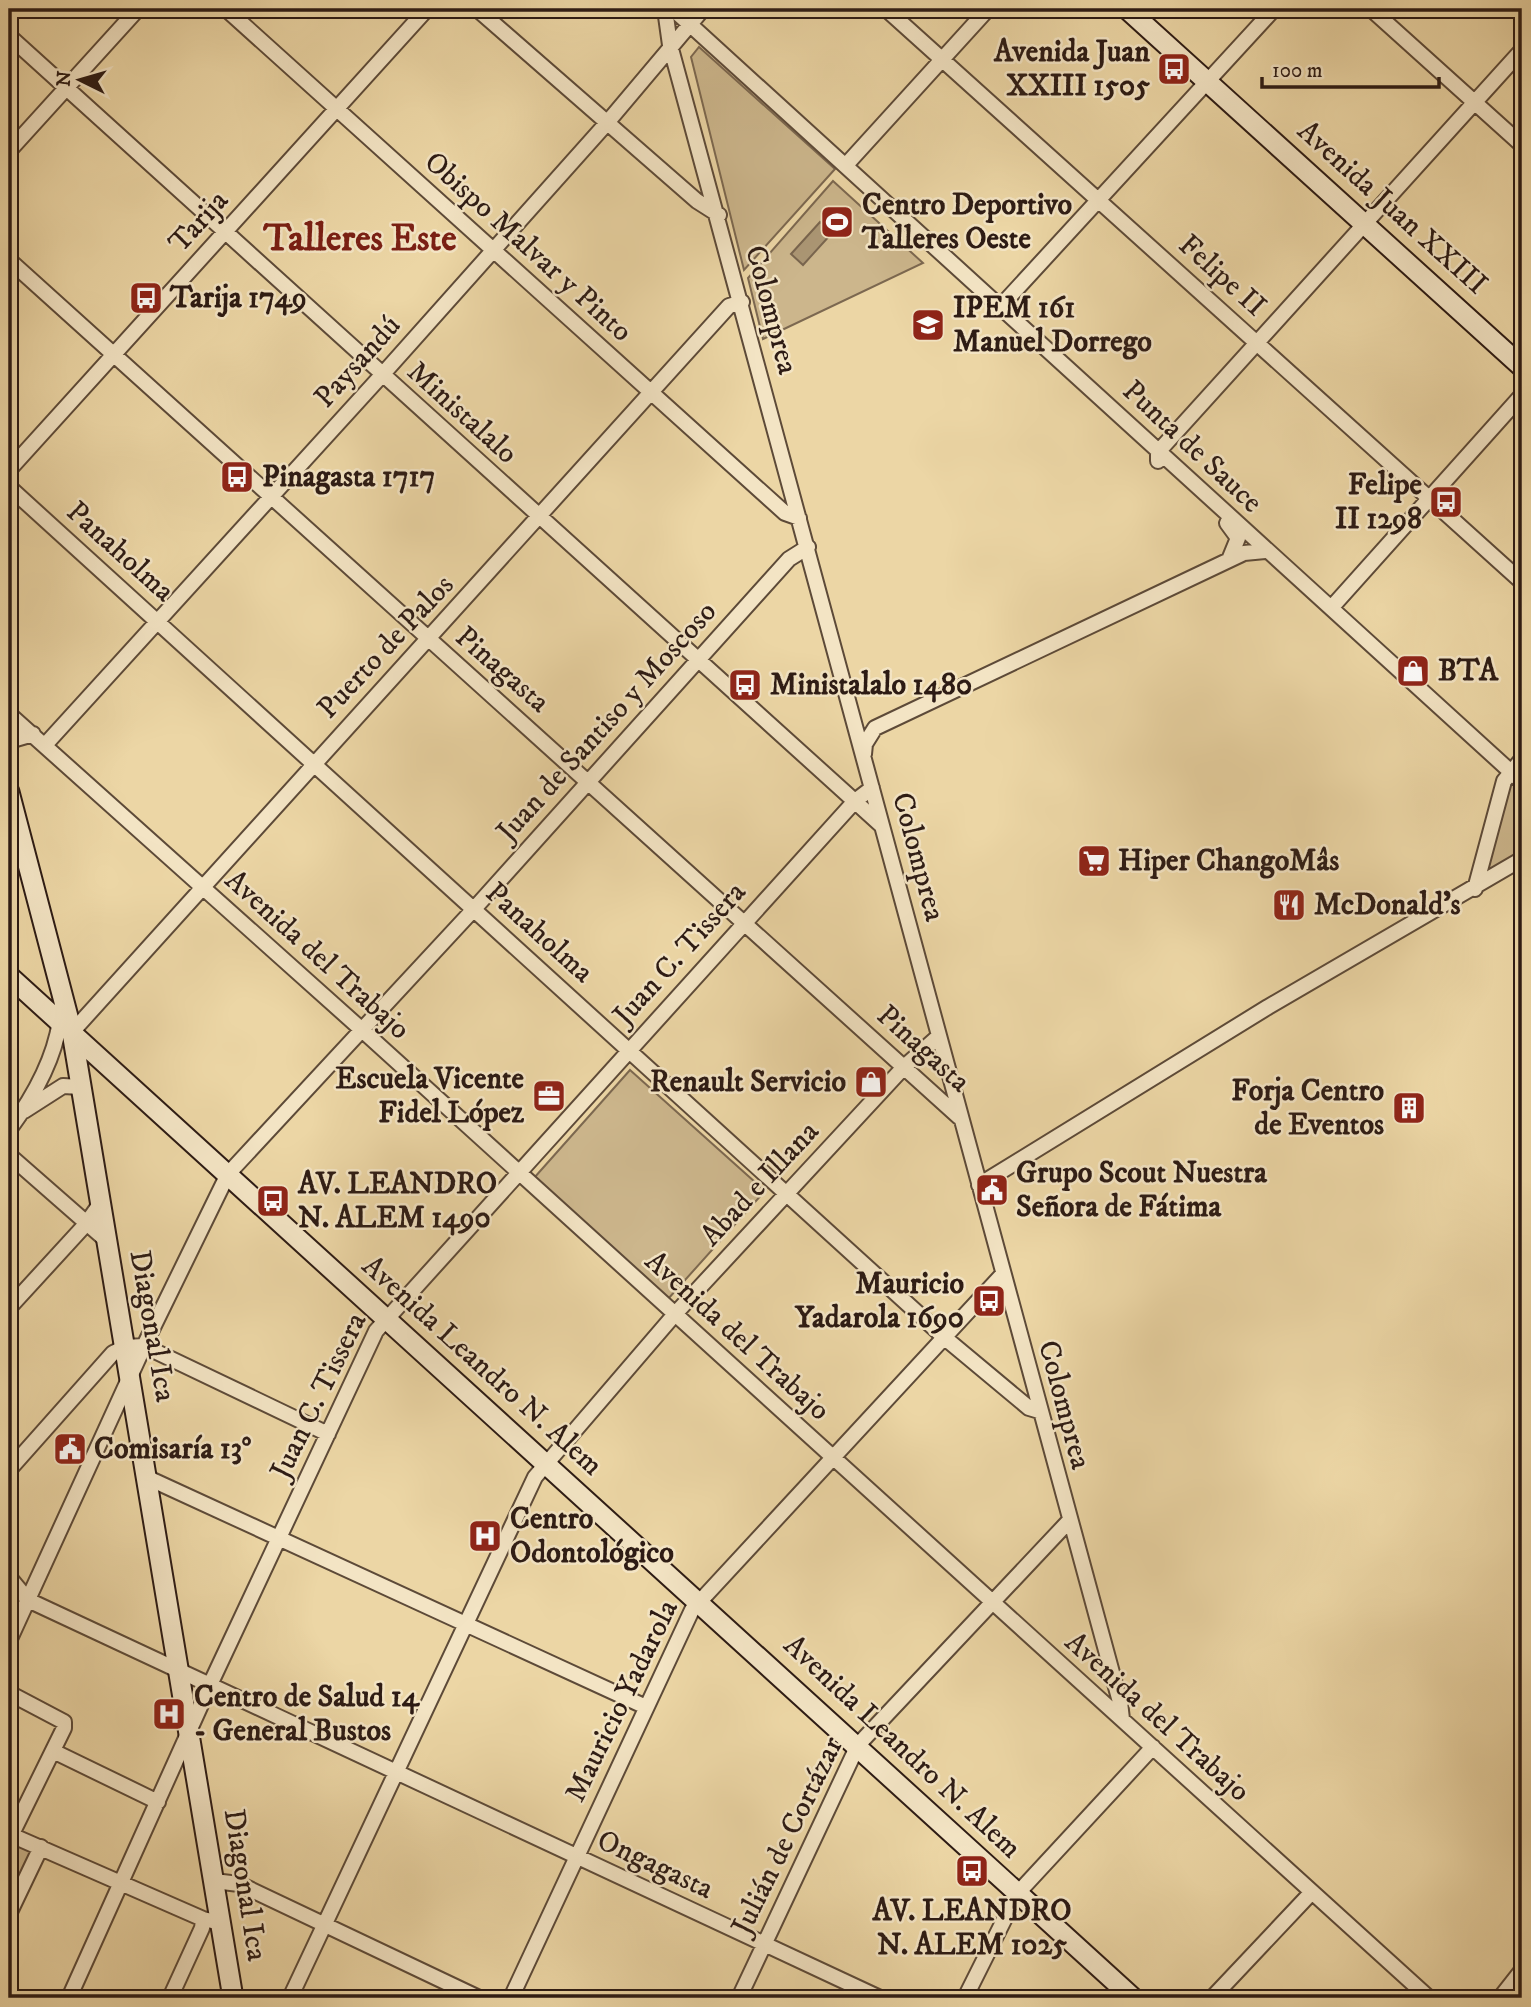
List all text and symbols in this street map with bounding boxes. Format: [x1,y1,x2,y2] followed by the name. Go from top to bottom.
[993,34,1150,105] place label: Avenida Juan XXIII 1505
[46,46,116,116] north arrow
[1262,46,1438,90] scale bar
[1155,50,1193,88] bus stop icon: Avenida Juan XXIII 1505
[1272,58,1323,84] text: 100 m
[52,69,77,87] text: N
[1289,113,1495,303] street label: Avenida Juan XXIII
[416,144,640,350] street label: Obispo Malvar y Pinto
[161,183,237,261] street label: Tarija
[861,187,1072,258] place label: Centro Deportivo Talleres Oeste
[818,203,856,241] sports icon: Centro Deportivo Talleres Oeste
[263,216,456,263] district label: Talleres Este
[1170,227,1274,325] street label: Felipe II
[736,242,806,379] street label: Colomprea
[127,279,165,317] bus stop icon: Tarija 1749
[169,280,307,317] place label: Tarija 1749
[953,290,1152,361] place label: IPEM 161 Manuel Dorrego
[909,306,947,344] school or university icon: IPEM 161 Manuel Dorrego
[307,308,409,416] street label: Paysandú
[399,354,525,472] street label: Ministalalo
[1114,373,1270,521] street label: Punta de Sauce
[218,458,256,496] bus stop icon: Pinagasta 1717
[262,459,435,496] place label: Pinagasta 1717
[1335,467,1423,538] place label: Felipe II 1298
[1427,483,1465,521] bus stop icon: Felipe II 1298
[58,494,182,610] street label: Panaholma
[310,567,462,727] street label: Puerto de Palos
[487,594,725,852] street label: Juan de Santiso y Moscoso
[447,619,557,721] street label: Pinagasta
[1394,652,1432,690] shop icon: BTA
[1438,653,1499,690] place label: BTA
[726,666,764,704] bus stop icon: Ministalalo 1480
[770,667,972,704] place label: Ministalalo 1480
[883,789,953,926] street label: Colomprea
[1075,842,1113,880] supermarket icon: Hiper ChangoMâs
[1118,843,1339,880] place label: Hiper ChangoMâs
[217,862,417,1048] street label: Avenida del Trabajo
[604,874,754,1036] street label: Juan C. Tissera
[477,875,601,991] street label: Panaholma
[1270,886,1308,924] restaurant icon: McDonald's
[1314,887,1461,924] place label: McDonald's
[869,997,978,1101] street label: Pinagasta
[335,1061,525,1132] place label: Escuela Vicente Fidel López
[852,1063,890,1101] shop icon: Renault Servicio
[650,1064,846,1101] place label: Renault Servicio
[1231,1073,1384,1144] place label: Forja Centro de Eventos
[530,1077,568,1115] office icon: Escuela Vicente Fidel López
[1390,1089,1428,1127] building icon: Forja Centro de Eventos
[693,1114,827,1254] street label: Abad e Illana
[1016,1155,1268,1226] place label: Grupo Scout Nuestra Señora de Fátima
[297,1166,497,1237] place label: AV. LEANDRO N. ALEM 1490
[973,1171,1011,1209] public building icon: Grupo Scout Nuestra Señora de Fátima
[254,1182,292,1220] bus stop icon: AV. LEANDRO N. ALEM 1490
[637,1243,837,1429] street label: Avenida del Trabajo
[120,1247,184,1405] street label: Diagonal Ica
[354,1248,610,1484] street label: Avenida Leandro N. Alem
[794,1266,964,1337] place label: Mauricio Yadarola 1690
[970,1282,1008,1320] bus stop icon: Mauricio Yadarola 1690
[261,1306,375,1488] street label: Juan C. Tissera
[1029,1337,1099,1474] street label: Colomprea
[51,1430,89,1468] public building icon: Comisaría 13°
[94,1431,252,1468] place label: Comisaría 13°
[510,1501,674,1572] place label: Centro Odontológico
[466,1517,504,1555] hospital icon: Centro Odontológico
[557,1594,687,1808] street label: Mauricio Yadarola
[1057,1624,1257,1810] street label: Avenida del Trabajo
[775,1627,1029,1867] street label: Avenida Leandro N. Alem
[194,1679,421,1750] place label: Centro de Salud 14 - General Bustos
[150,1695,188,1733] hospital icon: Centro de Salud 14 - General Bustos
[723,1731,852,1944] street label: Julián de Cortázar
[215,1806,275,1964] street label: Diagonal Ica
[591,1822,719,1908] street label: Ongagasta
[953,1852,991,1890] bus stop icon: AV. LEANDRO N. ALEM 1025
[872,1893,1071,1964] place label: AV. LEANDRO N. ALEM 1025

